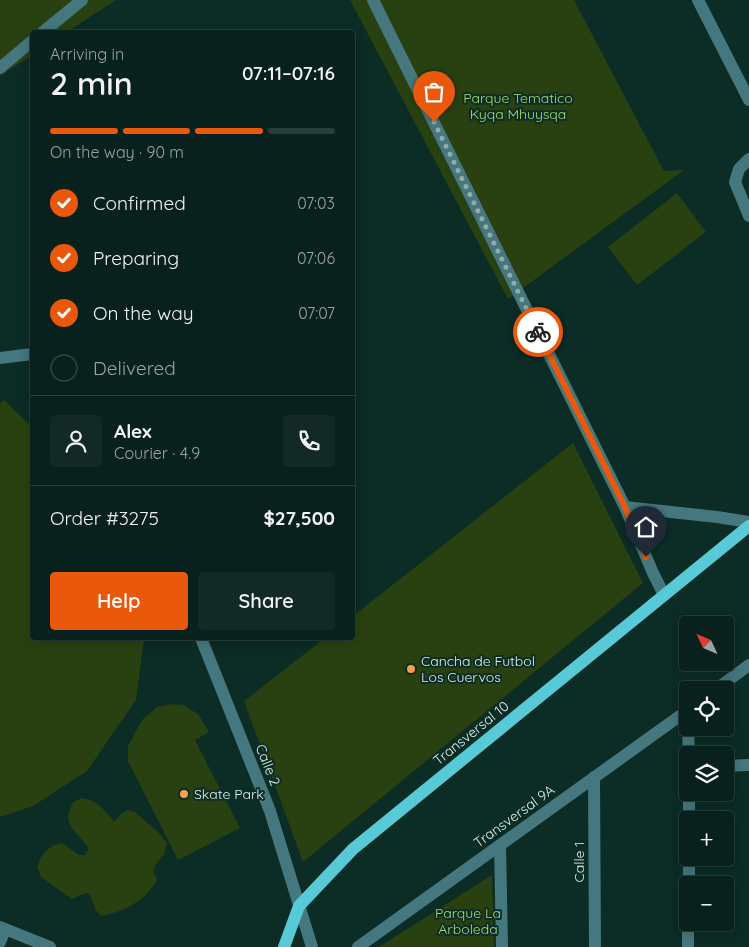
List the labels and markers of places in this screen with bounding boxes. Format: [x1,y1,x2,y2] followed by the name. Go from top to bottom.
[413,71,455,122] pin
[625,506,667,557] pin
[421,652,535,686] place label: Cancha de Futbol Los Cuervos
[405,663,417,675] marker: Cancha de Futbol Los Cuervos
[194,785,264,803] place label: Skate Park
[178,788,190,800] marker: Skate Park

